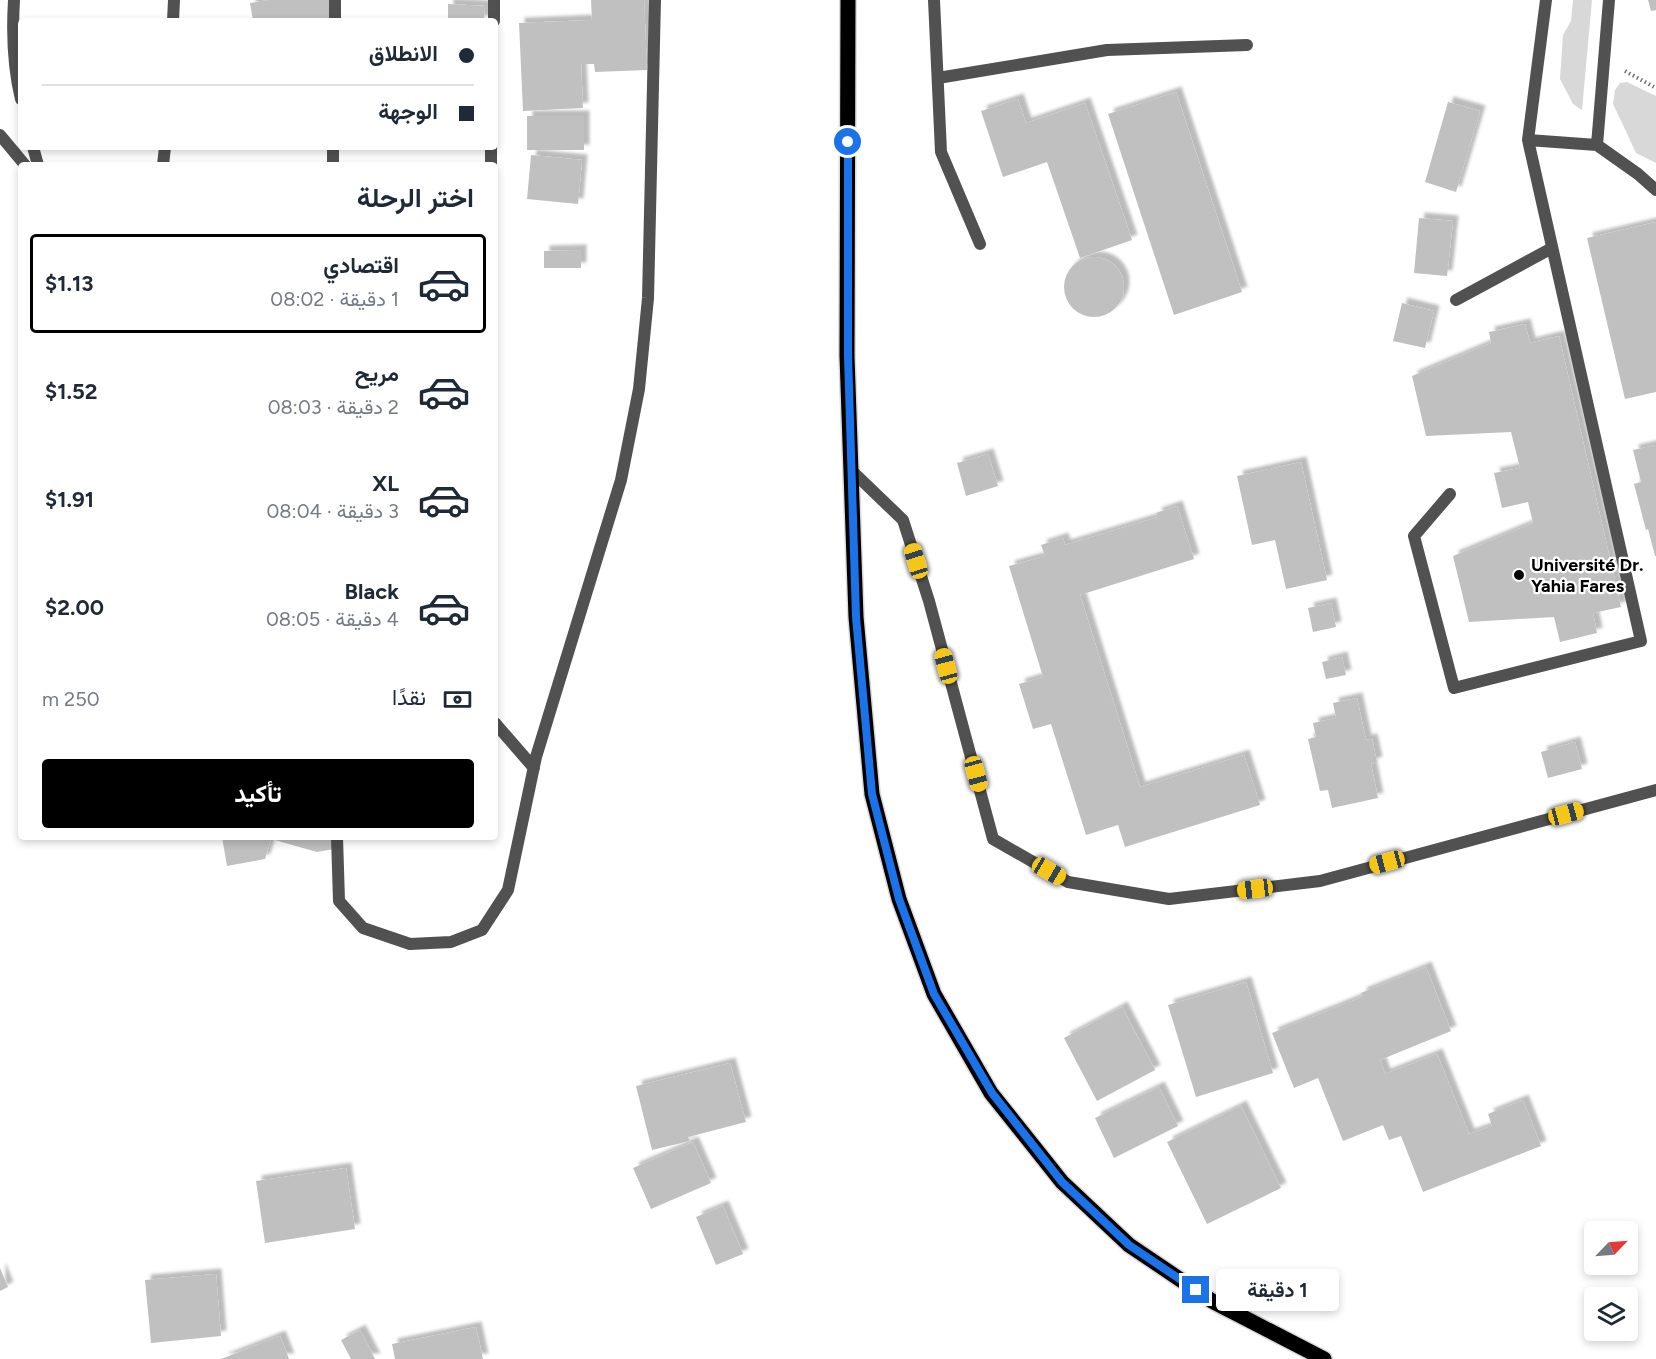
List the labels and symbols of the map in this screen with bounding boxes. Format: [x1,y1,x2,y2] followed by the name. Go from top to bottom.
[834,128,861,155] route start
[902,541,930,581] car
[1531,554,1644,597] place label: Université Dr. Yahia Fares
[1512,568,1526,582] marker: Université Dr. Yahia Fares
[933,646,959,686] car
[963,754,989,794] car
[1546,801,1586,827] car
[1367,849,1407,875] car
[1029,854,1069,888] car
[1236,878,1274,900] car
[1584,1221,1638,1275] north arrow
[1217,1269,1340,1311] callout: 1 دقيقة
[1182,1276,1209,1303] route end

